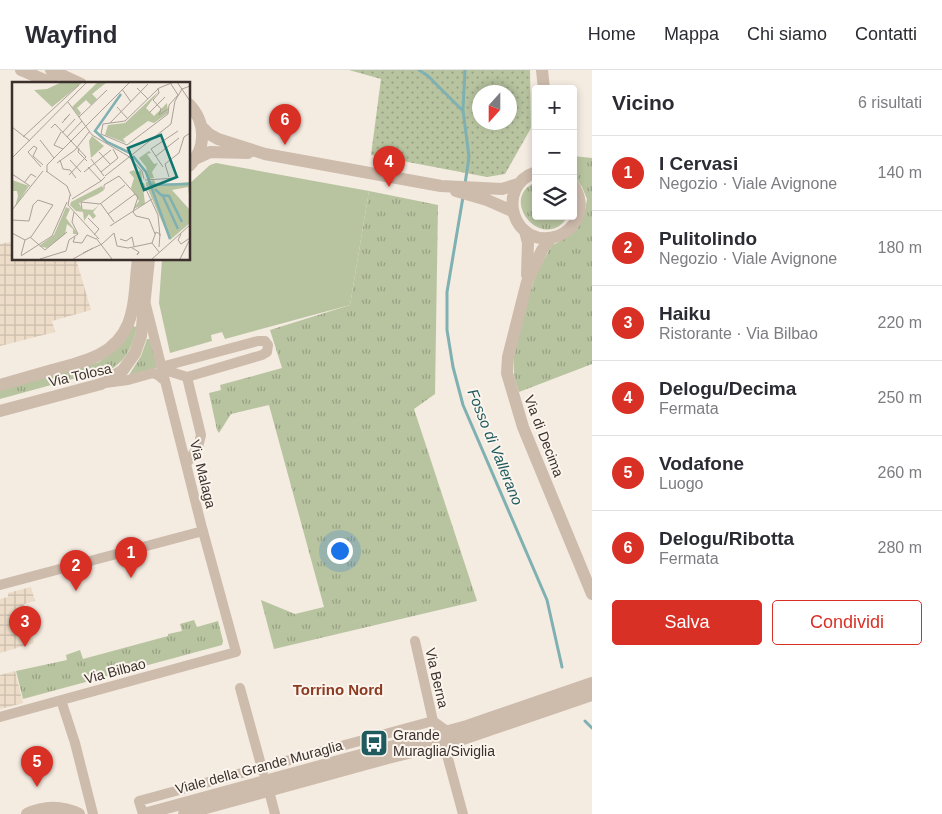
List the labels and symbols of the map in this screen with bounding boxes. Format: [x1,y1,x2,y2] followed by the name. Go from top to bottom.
[12,82,190,260] inset map
[472,85,517,130] north arrow
[269,104,301,145] pin: 6
[373,146,405,187] pin: 4
[47,360,113,390] street label: Via Tolosa
[464,386,527,507] water label: Fosso di Vallerano
[521,393,567,479] street label: Via di Decima
[187,438,219,510] street label: Via Malaga
[115,537,147,578] pin: 1
[327,538,353,564] your location
[60,550,92,591] pin: 2
[9,606,41,647] pin: 3
[422,646,452,710] street label: Via Berna
[83,655,148,687] street label: Via Bilbao
[293,681,383,698] district label: Torrino Nord
[393,727,495,759] place label: Grande Muraglia/Siviglia
[359,728,389,758] bus stop icon: Grande Muraglia/Siviglia
[174,737,345,797] street label: Viale della Grande Muraglia
[21,746,53,787] pin: 5

